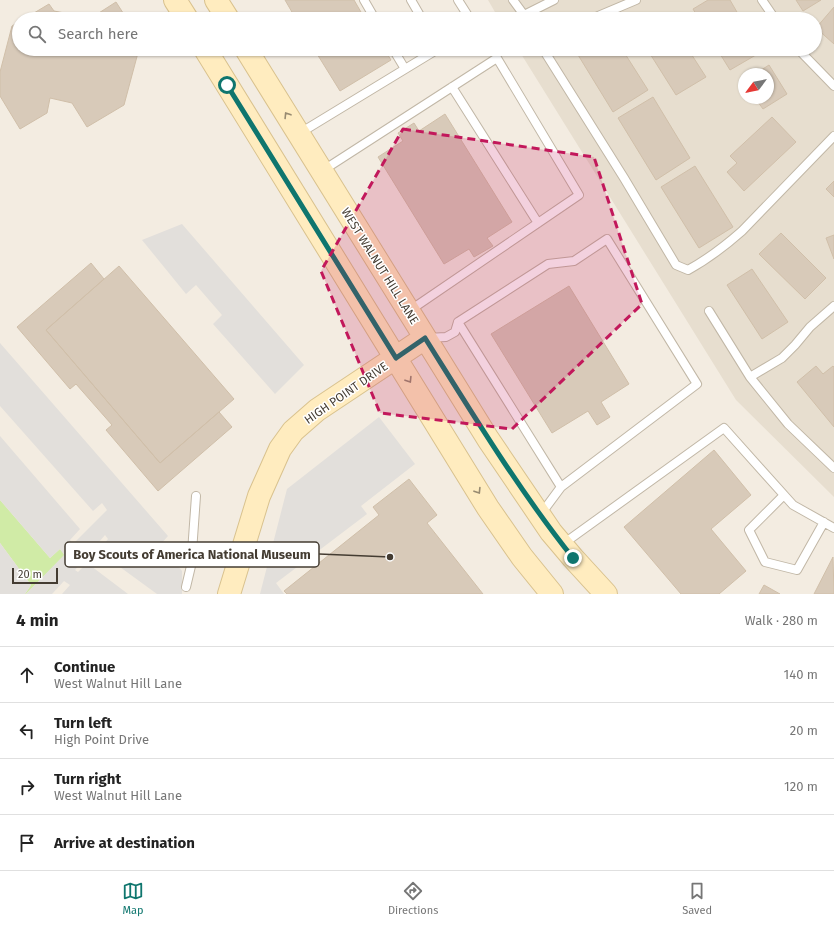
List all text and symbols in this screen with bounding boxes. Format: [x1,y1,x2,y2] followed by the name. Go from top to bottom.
[12,12,822,56] search box
[26,23,48,45] icon: search
[58,25,138,43] text: Search here
[738,68,774,104] north arrow
[218,76,236,94] route start
[284,112,292,119] one-way arrow
[338,205,422,327] street label: WEST WALNUT HILL LANE
[302,359,390,427] street label: HIGH POINT DRIVE
[405,376,412,383] one-way arrow
[473,487,480,494] one-way arrow
[65,542,319,567] callout: Boy Scouts of America National Museum
[73,547,311,562] text: Boy Scouts of America National Museum
[564,549,582,567] route end
[12,566,58,585] scale bar
[18,568,42,581] text: 20 m
[16,610,59,631] text: 4 min
[745,613,818,628] text: Walk · 280 m
[54,658,115,676] text: Continue
[16,664,38,686] icon: ahead
[784,667,818,682] text: 140 m
[54,676,182,691] text: West Walnut Hill Lane
[54,714,112,732] text: Turn left
[16,720,38,742] icon: left
[790,723,818,738] text: 20 m
[54,732,149,747] text: High Point Drive
[54,770,121,788] text: Turn right
[16,776,38,798] icon: right
[784,779,818,794] text: 120 m
[54,788,182,803] text: West Walnut Hill Lane
[16,832,38,854] icon: arrive
[54,834,195,852] text: Arrive at destination
[122,880,144,917] tab: Map
[388,880,438,917] tab: Directions
[682,880,712,917] tab: Saved

